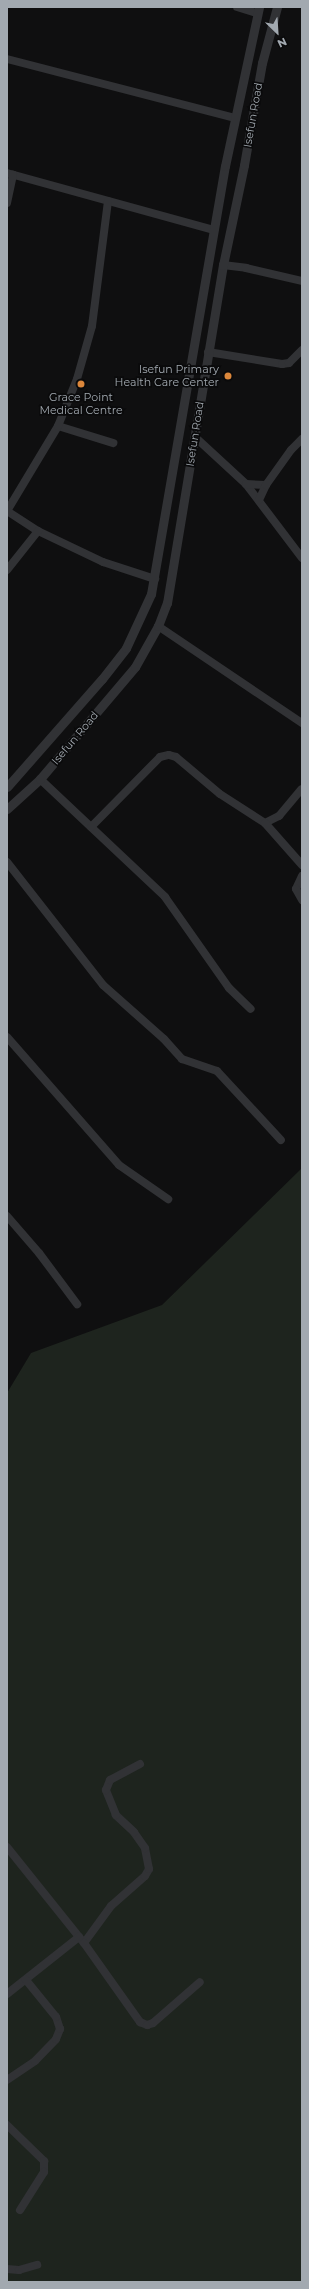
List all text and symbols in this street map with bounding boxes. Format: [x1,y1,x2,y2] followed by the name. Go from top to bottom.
[257,12,297,52] north arrow
[275,35,289,51] text: N
[241,82,265,148] street label: Isefun Road
[114,363,219,389] place label: Isefun Primary Health Care Center
[222,370,234,382] marker: Isefun Primary Health Care Center
[75,378,87,390] marker: Grace Point Medical Centre
[39,391,123,417] place label: Grace Point Medical Centre
[183,401,207,467] street label: Isefun Road
[49,709,101,767] street label: Isefun Road

